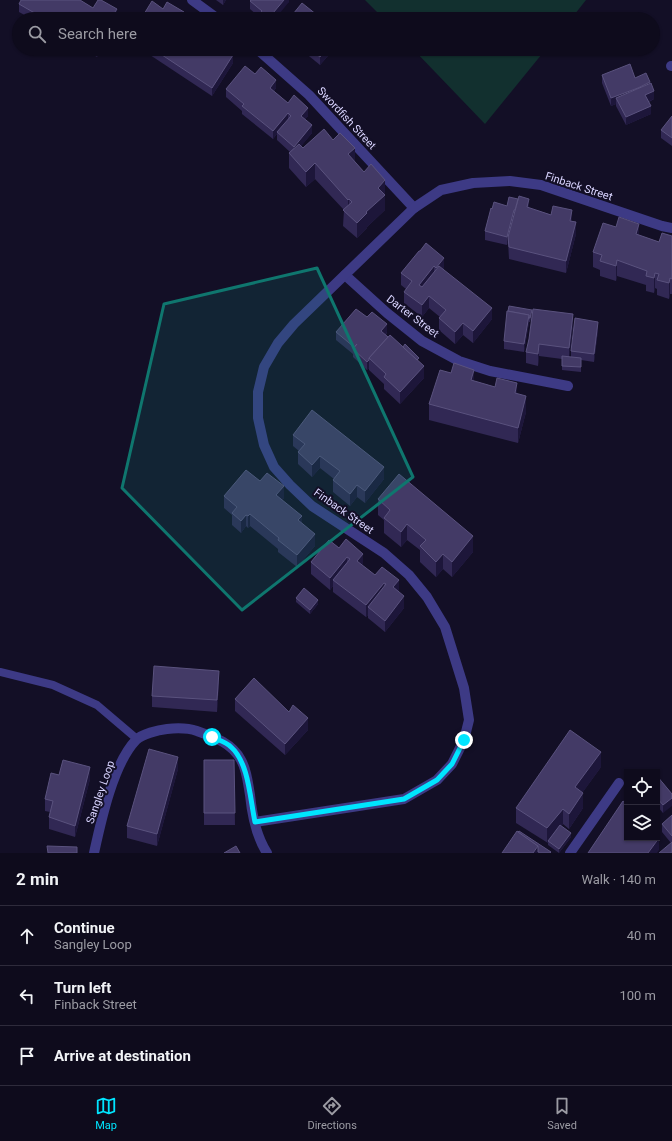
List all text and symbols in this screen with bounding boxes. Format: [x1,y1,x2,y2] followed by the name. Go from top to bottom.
[12,12,660,56] search box
[26,23,48,45] icon: search
[58,25,137,43] text: Search here
[314,84,379,152] street label: Swordfish Street
[544,169,615,204] street label: Finback Street
[384,293,442,341] street label: Darter Street
[311,486,376,537] street label: Finback Street
[203,728,221,746] route start
[455,731,473,749] route end
[84,759,117,825] street label: Sangley Loop
[624,769,660,841] map controls
[624,769,660,805] button: locate
[624,805,660,841] button: layers
[16,869,59,889] text: 2 min
[581,872,656,887] text: Walk · 140 m
[54,919,115,937] text: Continue
[16,925,38,947] icon: ahead
[627,928,656,943] text: 40 m
[54,937,132,952] text: Sangley Loop
[54,979,111,997] text: Turn left
[16,985,38,1007] icon: left
[619,988,656,1003] text: 100 m
[54,997,137,1012] text: Finback Street
[16,1045,38,1067] icon: arrive
[54,1047,191,1065] text: Arrive at destination
[95,1095,117,1132] tab: Map
[307,1095,357,1132] tab: Directions
[547,1095,577,1132] tab: Saved

